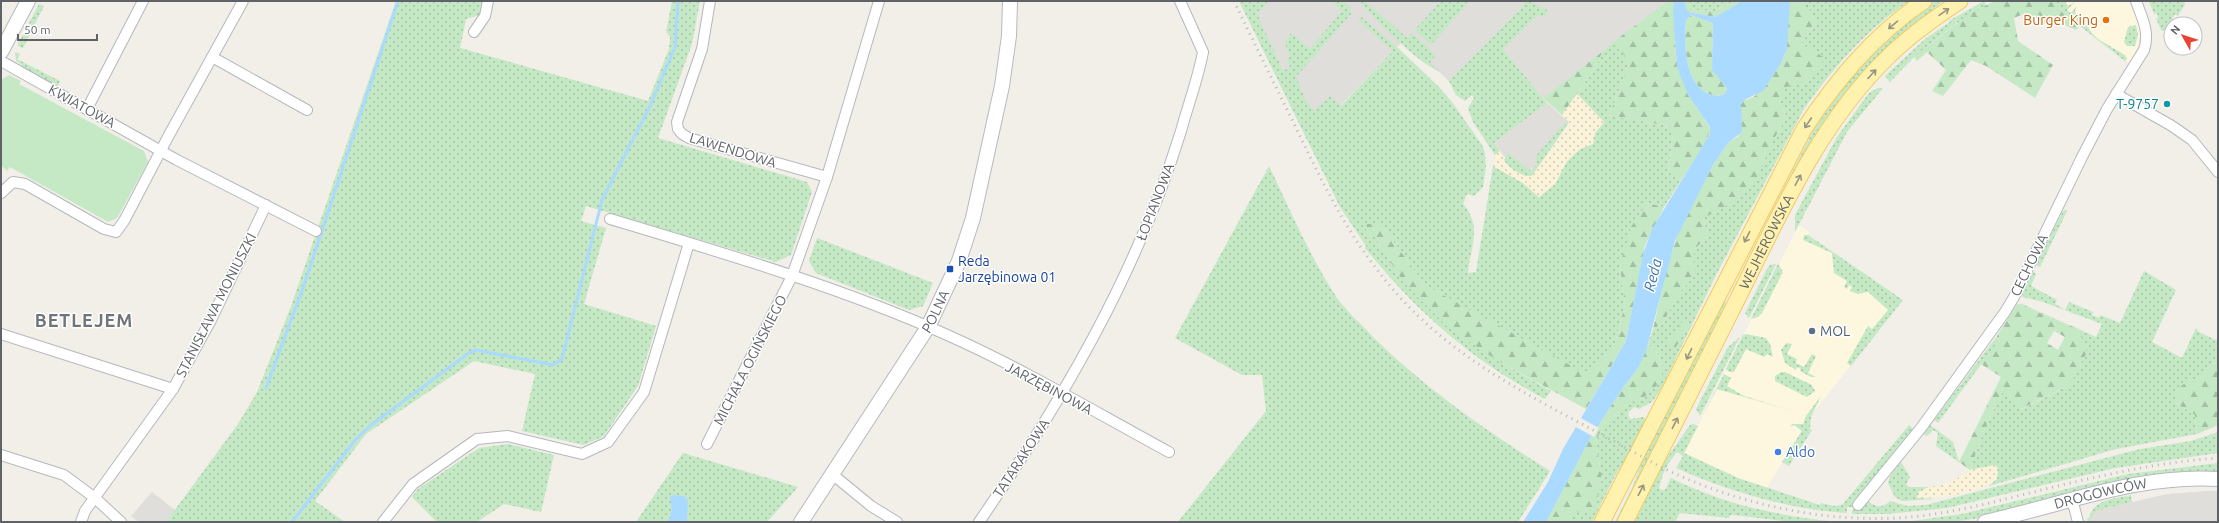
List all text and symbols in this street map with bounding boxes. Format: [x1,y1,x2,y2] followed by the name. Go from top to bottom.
[1938,8,1949,16] one-way arrow
[2023,12,2098,28] place label: Burger King
[2101,15,2111,25] marker: Burger King
[18,16,97,42] scale bar
[2163,16,2203,56] north arrow
[1888,20,1898,29] one-way arrow
[24,23,51,36] text: 50 m
[2168,23,2182,37] text: N
[1867,69,1877,79] one-way arrow
[46,81,118,131] street label: KWIATOWA
[2116,96,2159,112] place label: T-9757
[2162,99,2172,109] marker: T-9757
[1804,117,1812,128] one-way arrow
[688,129,778,171] street label: LAWENDOWA
[1133,161,1177,243] street label: ŁOPIANOWA
[1794,174,1802,186] one-way arrow
[1736,192,1797,291] street label: WEJHEROWSKA
[173,230,259,380] street label: STANISŁAWA MONIUSZKI
[1743,231,1750,243] one-way arrow
[2007,231,2051,299] street label: CECHOWA
[958,253,1056,285] place label: Reda Jarzębinowa 01
[1640,257,1665,293] water label: Reda
[945,264,955,274] marker: Reda Jarzębinowa 01
[918,287,952,336] street label: POLNA
[709,292,790,428] street label: MICHAŁA OGIŃSKIEGO
[35,310,133,330] district label: BETLEJEM
[1820,323,1850,339] place label: MOL
[1807,326,1817,336] marker: MOL
[1685,347,1692,359] one-way arrow
[1003,358,1095,418] street label: JARZĘBINOWA
[990,416,1052,500] street label: TATARAKOWA
[1672,418,1679,430] one-way arrow
[1786,444,1815,460] place label: Aldo
[1773,447,1783,457] marker: Aldo
[2052,475,2148,512] street label: DROGOWCÓW
[1638,484,1645,496] one-way arrow

